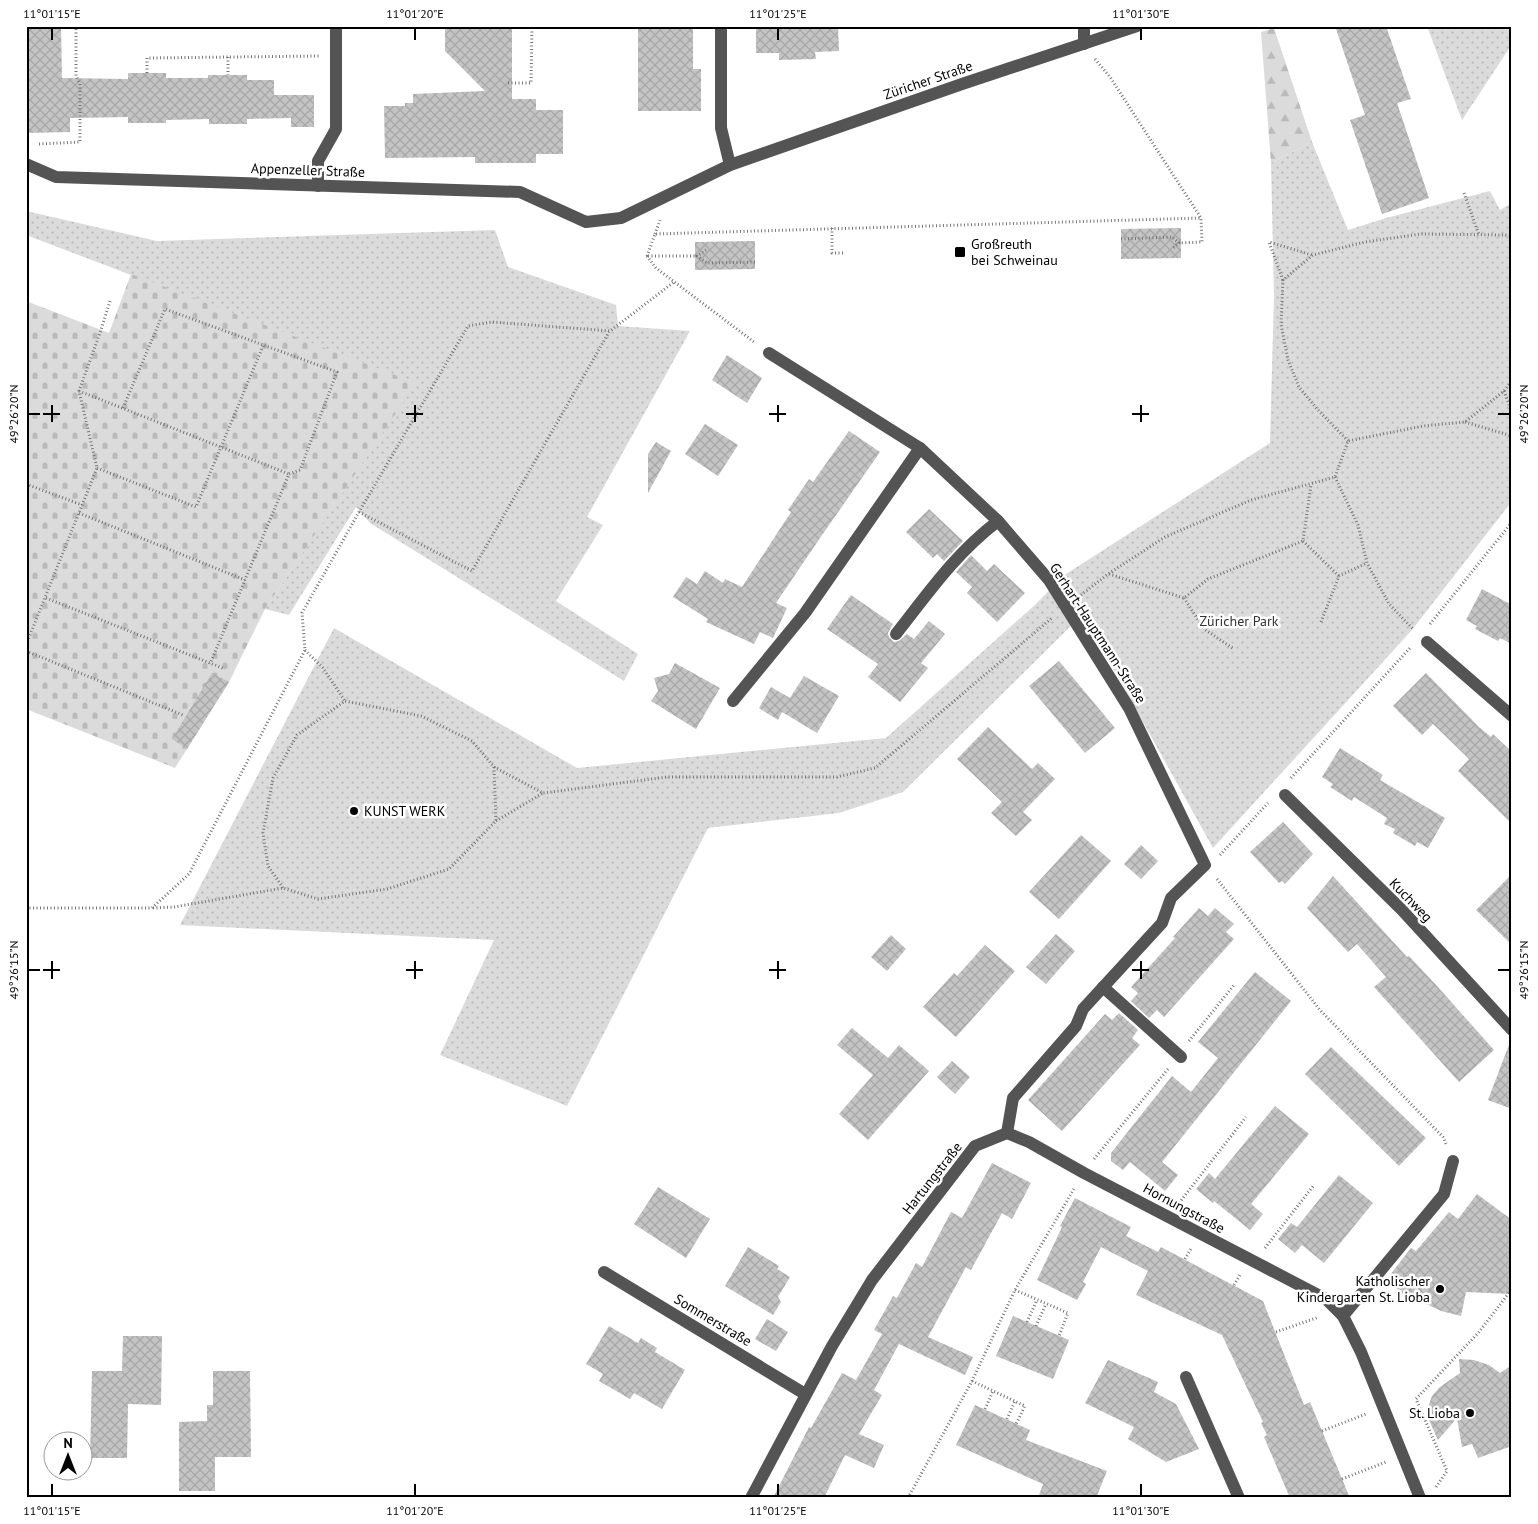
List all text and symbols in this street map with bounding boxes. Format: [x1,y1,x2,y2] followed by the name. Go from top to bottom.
[23,6,81,21] text: 11°01'15"E
[386,6,444,21] text: 11°01'20"E
[749,6,807,21] text: 11°01'25"E
[1112,6,1170,21] text: 11°01'30"E
[881,56,975,104] street label: Züricher Straße
[251,159,365,181] street label: Appenzeller Straße
[971,235,1058,269] place label: Großreuth bei Schweinau
[953,245,967,259] marker: Großreuth bei Schweinau
[6,384,21,444] text: 49°26'20"N
[1516,384,1531,444] text: 49°26'20"N
[1046,559,1150,707] street label: Gerhart-Hauptmann-Straße
[1199,612,1279,630] park label: Züricher Park
[364,802,446,820] place label: KUNST WERK
[348,805,360,817] marker: KUNST WERK
[1386,874,1436,926] street label: Kuchweg
[6,940,21,1000] text: 49°26'15"N
[1516,940,1531,1000] text: 49°26'15"N
[898,1138,966,1218] street label: Hartungstraße
[1140,1179,1228,1237] street label: Hornungstraße
[1297,1272,1430,1306] place label: Katholischer Kindergarten St. Lioba
[1434,1283,1446,1295] marker: Katholischer Kindergarten St. Lioba
[671,1290,755,1350] street label: Sommerstraße
[1409,1404,1460,1422] place label: St. Lioba
[1464,1407,1476,1419] marker: St. Lioba
[42,1432,92,1482] north arrow
[63,1434,73,1452] text: N
[23,1503,81,1518] text: 11°01'15"E
[386,1503,444,1518] text: 11°01'20"E
[749,1503,807,1518] text: 11°01'25"E
[1112,1503,1170,1518] text: 11°01'30"E

